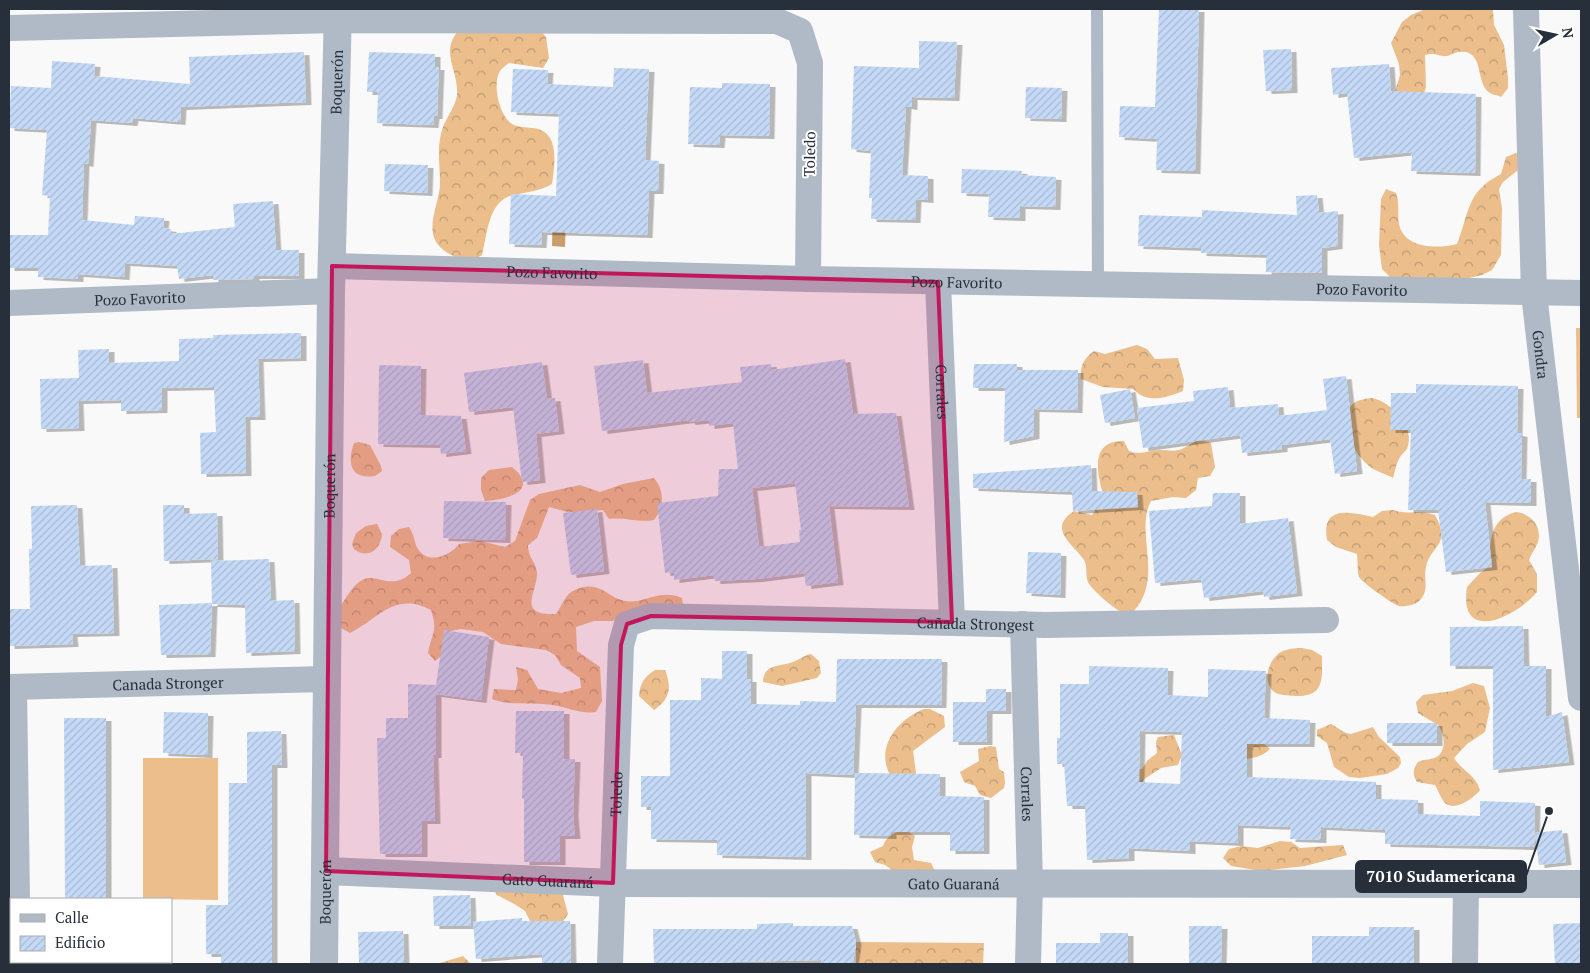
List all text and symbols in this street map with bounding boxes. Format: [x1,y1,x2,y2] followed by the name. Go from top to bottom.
[1530,10,1580,60] north arrow
[1558,26,1579,40] text: N
[325,49,347,115] street label: Boquerón
[799,131,819,177] street label: Toledo
[506,261,598,283] street label: Pozo Favorito
[911,271,1003,293] street label: Pozo Favorito
[1316,278,1408,300] street label: Pozo Favorito
[94,286,186,310] street label: Pozo Favorito
[1528,329,1554,380] street label: Gondra
[931,364,954,420] street label: Corrales
[319,453,339,519] street label: Boquerón
[917,612,1035,635] street label: Cañada Strongest
[112,672,224,694] street label: Canada Stronger
[1017,766,1038,822] street label: Corrales
[605,771,627,817] street label: Toledo
[314,859,335,925] street label: Boquerón
[1356,861,1526,892] callout: 7010 Sudamericana
[1366,865,1516,887] text: 7010 Sudamericana
[502,868,595,892] street label: Gato Guaraná
[908,873,1000,893] street label: Gato Guaraná
[10,898,172,963] legend
[55,907,89,927] text: Calle
[55,932,105,952] text: Edificio

